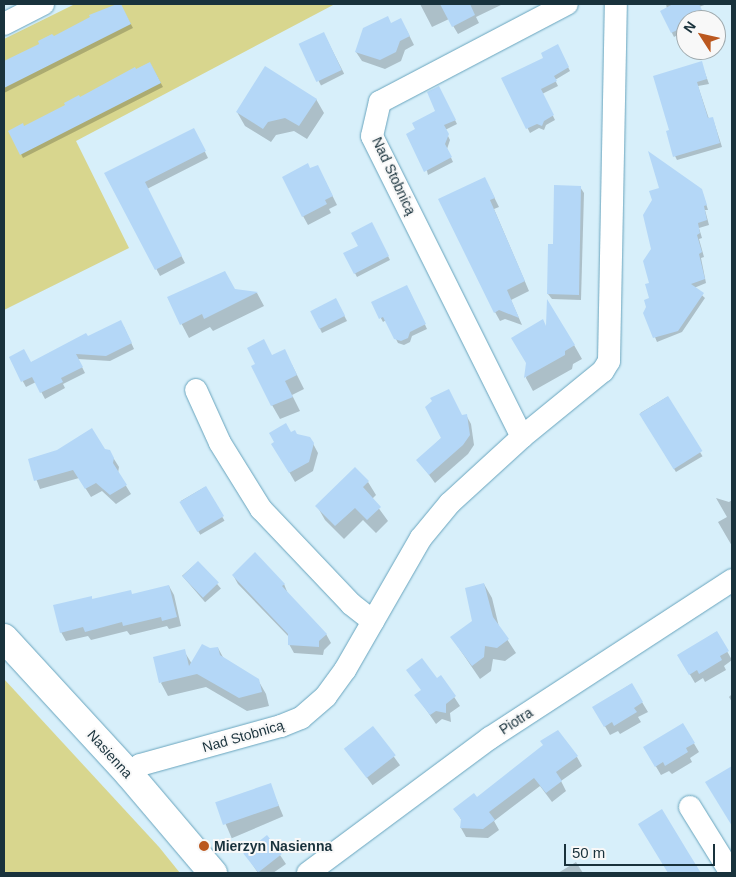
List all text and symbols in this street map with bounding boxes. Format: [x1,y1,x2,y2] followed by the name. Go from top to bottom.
[676,10,726,60] north arrow
[680,18,699,36] text: N
[369,134,419,218] street label: Nad Stobnicą
[496,704,536,738] street label: Piotra
[200,716,286,756] street label: Nad Stobnicą
[84,726,136,782] street label: Nasienna
[566,834,717,866] scale bar
[214,838,332,854] place label: Mierzyn Nasienna
[198,840,210,852] marker: Mierzyn Nasienna
[572,844,605,861] text: 50 m

